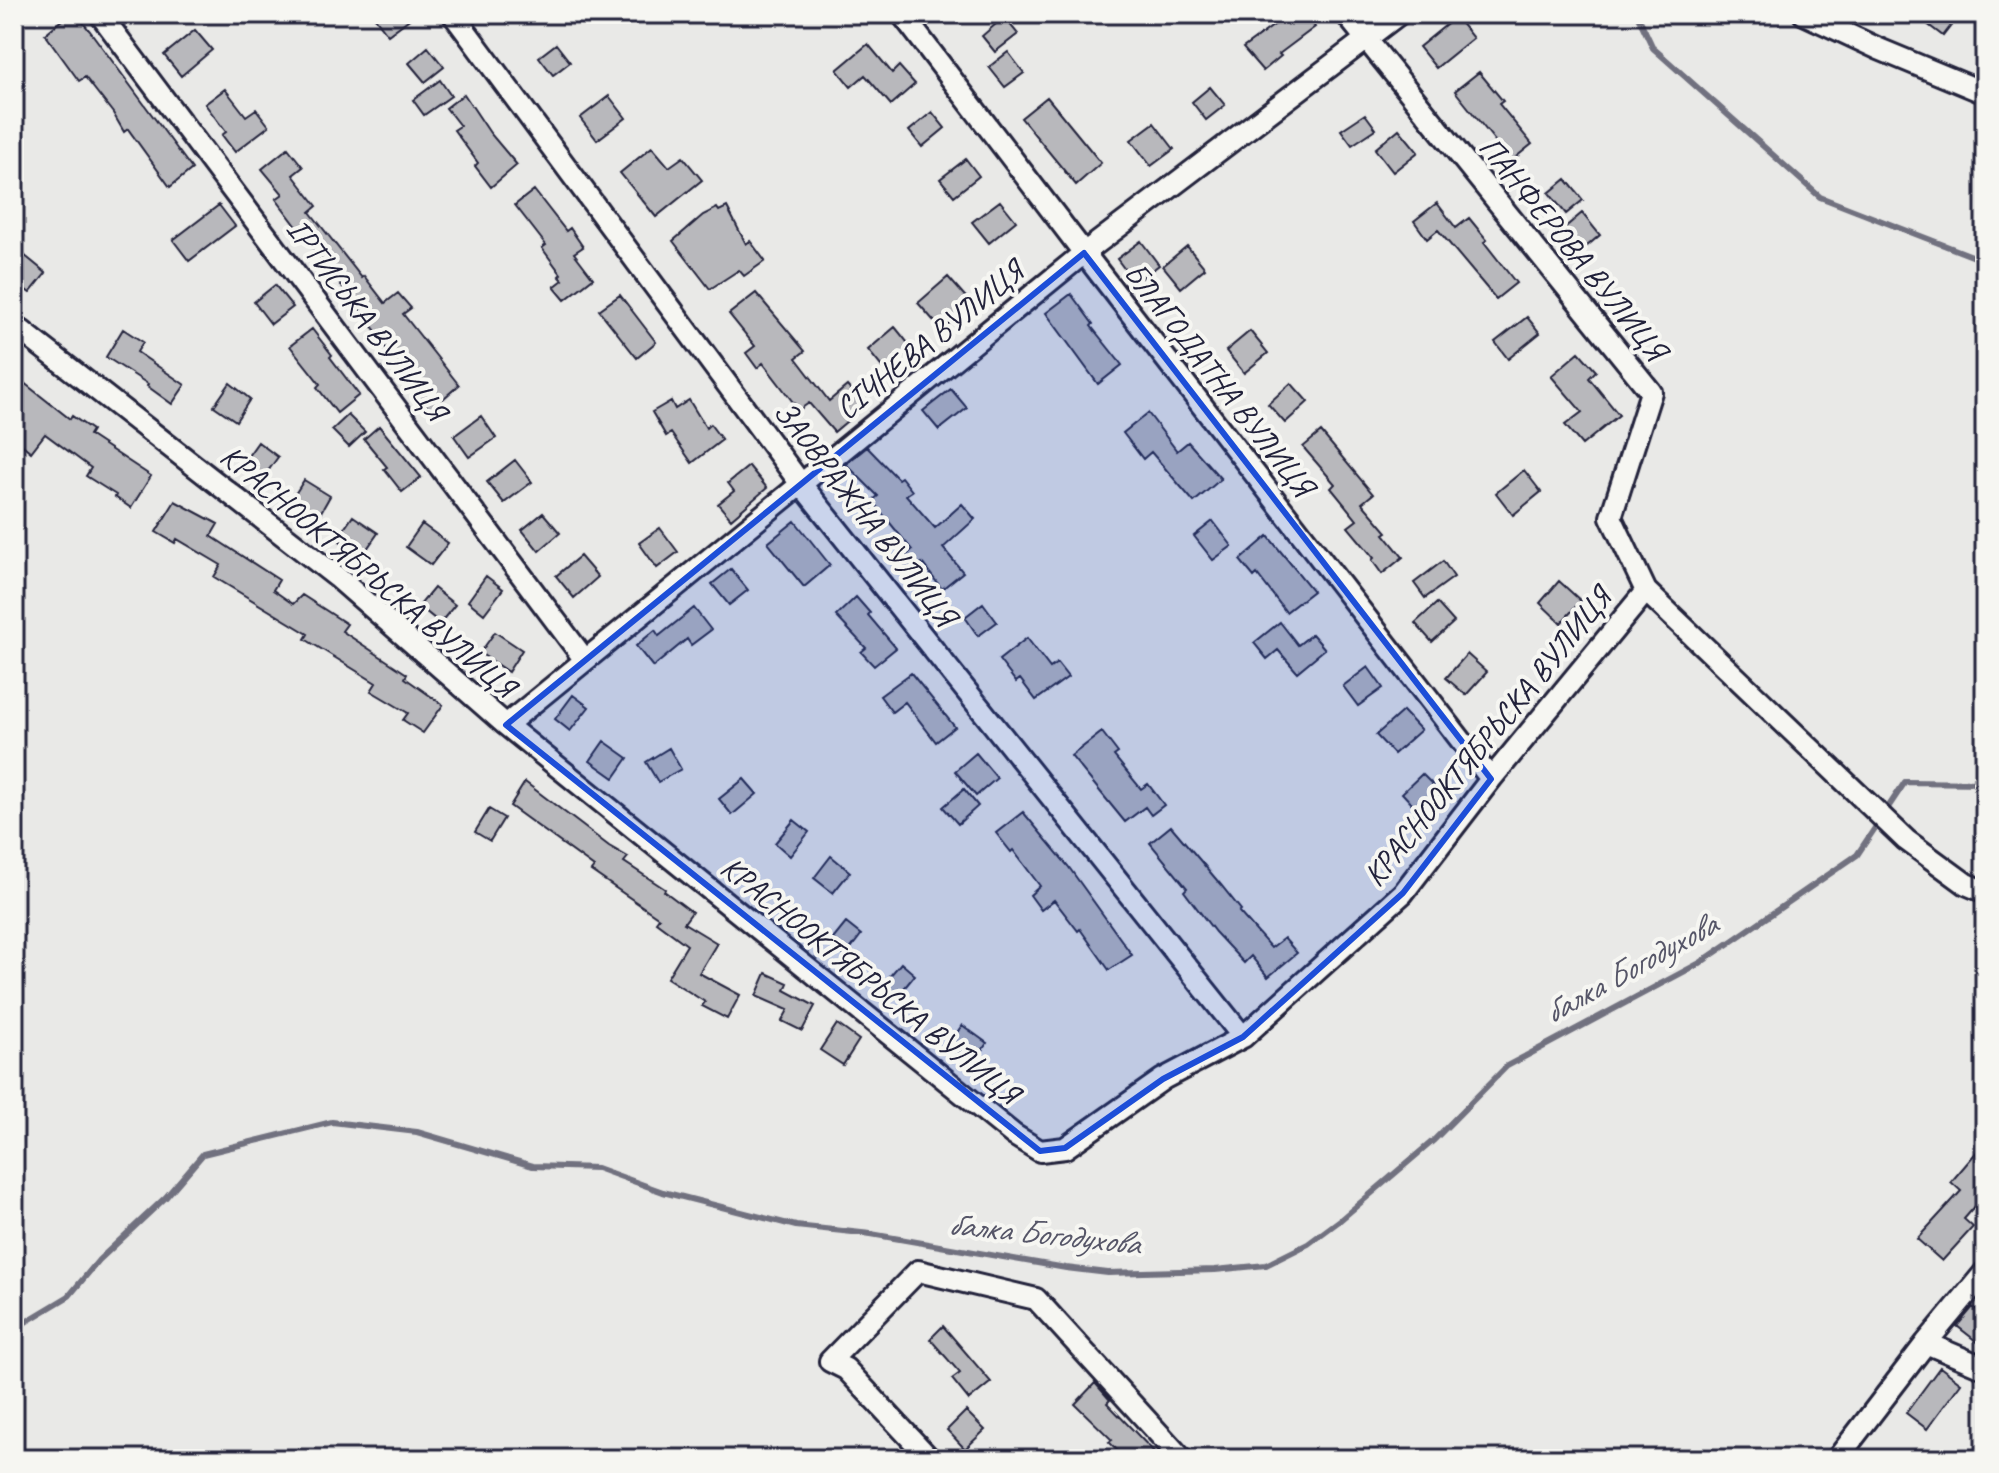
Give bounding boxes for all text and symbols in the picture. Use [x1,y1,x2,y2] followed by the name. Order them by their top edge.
[1470,128,1679,372] street label: ПАНФЕРОВА ВУЛИЦЯ
[278,210,459,432] street label: ІРТИСЬКА ВУЛИЦЯ
[827,249,1035,428] street label: СІЧНЕВА ВУЛИЦЯ
[1115,254,1326,508] street label: БЛАГОДАТНА ВУЛИЦЯ
[764,392,968,637] street label: ЗАОВРАЖНА ВУЛИЦЯ
[212,436,527,709] street label: КРАСНООКТЯБРЬСКА ВУЛИЦЯ
[1354,576,1623,895] street label: КРАСНООКТЯБРЬСКА ВУЛИЦЯ
[712,847,1031,1116] street label: КРАСНООКТЯБРЬСКА ВУЛИЦЯ
[1536,901,1727,1033] water label: балка Богодухова
[946,1202,1145,1265] water label: балка Богодухова

